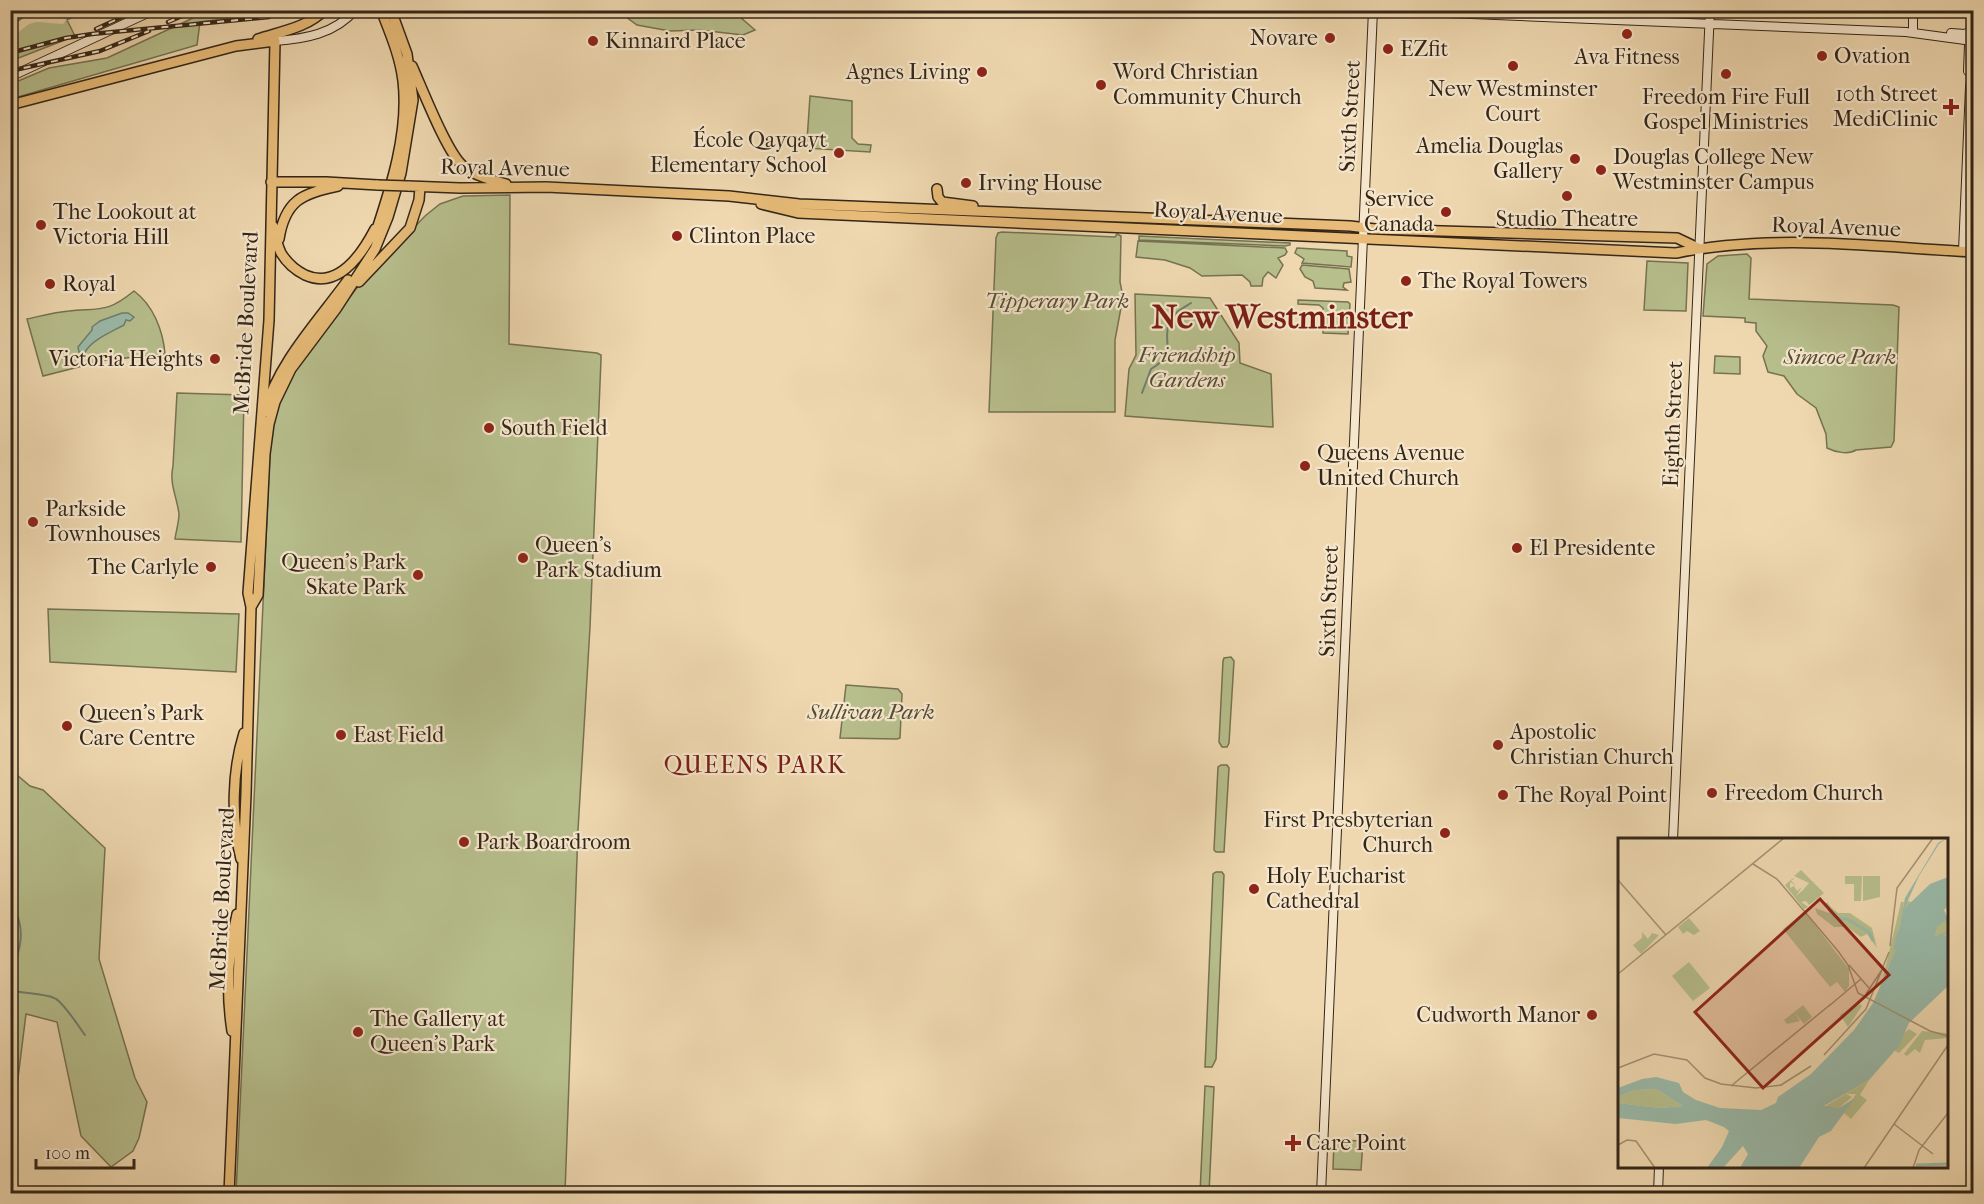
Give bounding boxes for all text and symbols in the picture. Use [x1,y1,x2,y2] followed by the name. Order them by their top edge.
[1250,25,1318,51] place label: Novare
[1620,27,1634,41] marker: Ava Fitness
[605,28,746,54] place label: Kinnaird Place
[1323,31,1337,45] marker: Novare
[586,34,600,48] marker: Kinnaird Place
[1400,36,1449,62] place label: EZfit
[1381,42,1395,56] marker: EZfit
[1834,43,1911,69] place label: Ovation
[1573,44,1680,70] place label: Ava Fitness
[1815,49,1829,63] marker: Ovation
[845,59,970,85] place label: Agnes Living
[1112,59,1302,110] place label: Word Christian Community Church
[1334,59,1366,173] street label: Sixth Street
[1506,59,1520,73] marker: New Westminster Court
[975,65,989,79] marker: Agnes Living
[1719,67,1733,81] marker: Freedom Fire Full Gospel Ministries
[1429,76,1598,127] place label: New Westminster Court
[1094,78,1108,92] marker: Word Christian Community Church
[1833,81,1938,132] place label: 10th Street MediClinic
[1642,84,1810,135] place label: Freedom Fire Full Gospel Ministries
[1942,98,1960,116] marker: 10th Street MediClinic
[650,126,827,178] place label: École Qayqayt Elementary School
[1415,133,1564,184] place label: Amelia Douglas Gallery
[1612,144,1814,195] place label: Douglas College New Westminster Campus
[832,146,846,160] marker: École Qayqayt Elementary School
[1568,152,1582,166] marker: Amelia Douglas Gallery
[440,154,570,182] street label: Royal Avenue
[1594,163,1608,177] marker: Douglas College New Westminster Campus
[978,170,1102,196] place label: Irving House
[959,176,973,190] marker: Irving House
[1364,186,1435,237] place label: Service Canada
[1560,189,1574,203] marker: Studio Theatre
[1153,197,1283,229] street label: Royal Avenue
[52,199,197,250] place label: The Lookout at Victoria Hill
[1439,205,1453,219] marker: Service Canada
[1496,206,1638,232] place label: Studio Theatre
[1771,212,1901,242] street label: Royal Avenue
[34,218,48,232] marker: The Lookout at Victoria Hill
[689,223,816,249] place label: Clinton Place
[670,229,684,243] marker: Clinton Place
[228,230,264,415] street label: McBride Boulevard
[1418,268,1588,294] place label: The Royal Towers
[62,271,116,297] place label: Royal
[1399,274,1413,288] marker: The Royal Towers
[43,277,57,291] marker: Royal
[985,288,1129,314] park label: Tipperary Park
[1152,297,1413,337] district label: New Westminster
[1137,342,1236,393] park label: Friendship Gardens
[1783,344,1896,370] park label: Simcoe Park
[48,346,203,372] place label: Victoria Heights
[208,352,222,366] marker: Victoria Heights
[1658,360,1688,488] street label: Eighth Street
[501,415,608,441] place label: South Field
[482,421,496,435] marker: South Field
[1317,440,1465,491] place label: Queens Avenue United Church
[1298,459,1312,473] marker: Queens Avenue United Church
[45,496,160,547] place label: Parkside Townhouses
[26,515,40,529] marker: Parkside Townhouses
[535,532,663,583] place label: Queen's Park Stadium
[1529,535,1655,561] place label: El Presidente
[1510,541,1524,555] marker: El Presidente
[1314,544,1344,658] street label: Sixth Street
[281,549,407,600] place label: Queen's Park Skate Park
[516,551,530,565] marker: Queen's Park Stadium
[88,554,199,580] place label: The Carlyle
[204,560,218,574] marker: The Carlyle
[411,568,425,582] marker: Queen's Park Skate Park
[806,699,935,725] park label: Sullivan Park
[79,700,205,751] place label: Queen's Park Care Centre
[60,719,74,733] marker: Queen's Park Care Centre
[1509,719,1674,770] place label: Apostolic Christian Church
[353,722,445,748] place label: East Field
[334,728,348,742] marker: East Field
[1491,738,1505,752] marker: Apostolic Christian Church
[664,751,846,779] district label: QUEENS PARK
[1724,780,1884,806] place label: Freedom Church
[1515,782,1668,808] place label: The Royal Point
[1705,786,1719,800] marker: Freedom Church
[1496,788,1510,802] marker: The Royal Point
[204,806,240,991] street label: McBride Boulevard
[1263,807,1434,858] place label: First Presbyterian Church
[1438,826,1452,840] marker: First Presbyterian Church
[476,829,632,855] place label: Park Boardroom
[457,835,471,849] marker: Park Boardroom
[1618,838,1948,1168] inset map
[1266,863,1406,914] place label: Holy Eucharist Cathedral
[1247,882,1261,896] marker: Holy Eucharist Cathedral
[1416,1002,1581,1028] place label: Cudworth Manor
[370,1006,506,1057] place label: The Gallery at Queen's Park
[1585,1008,1599,1022] marker: Cudworth Manor
[351,1025,365,1039] marker: The Gallery at Queen's Park
[1306,1130,1407,1156] place label: Care Point
[36,1132,134,1170] scale bar
[1284,1134,1302,1152] marker: Care Point
[45,1143,90,1164] text: 100 m

